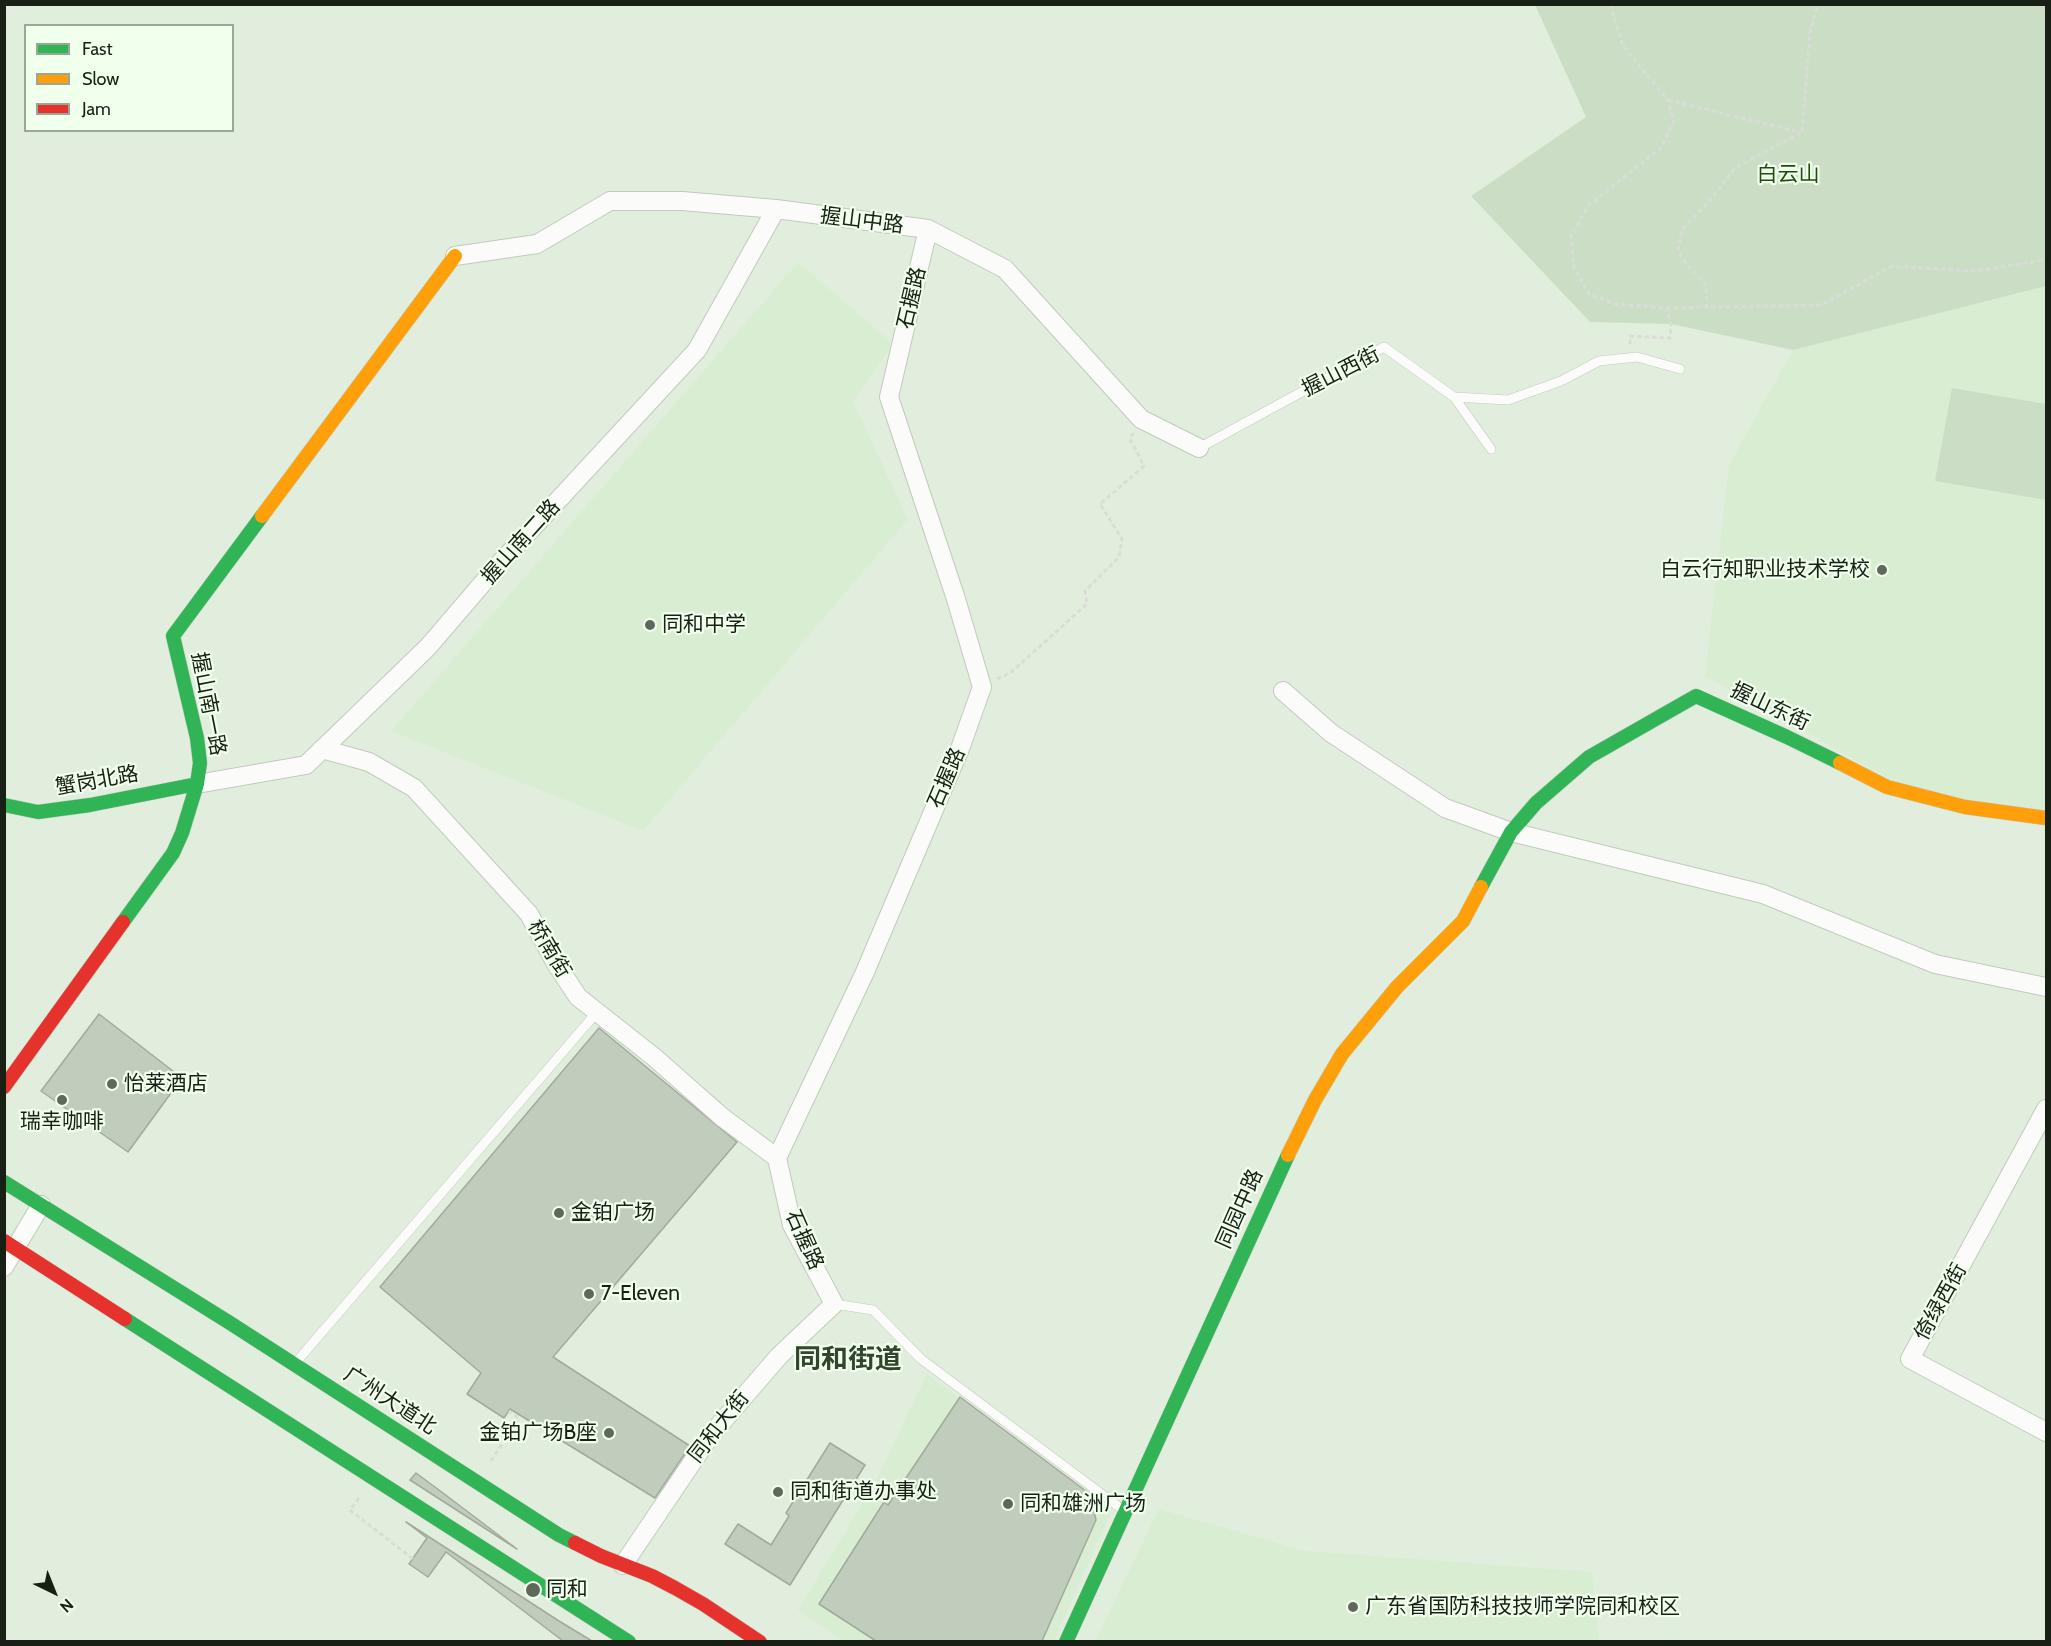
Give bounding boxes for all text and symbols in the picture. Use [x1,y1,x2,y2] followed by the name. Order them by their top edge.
[24,24,234,132] legend
[82,38,113,60] text: Fast
[82,68,119,90] text: Slow
[82,98,111,120] text: Jam
[1757,162,1819,188] park label: 白云山
[819,203,905,239] street label: 握山中路
[893,264,931,332] street label: 石握路
[1298,342,1384,402] street label: 握山西街
[477,495,565,589] street label: 握山南二路
[1660,557,1870,583] place label: 白云行知职业技术学校
[1875,563,1889,577] marker: 白云行知职业技术学校
[662,612,746,638] place label: 同和中学
[643,618,657,632] marker: 同和中学
[186,650,230,758] street label: 握山南一路
[1727,678,1813,736] street label: 握山东街
[923,744,971,812] street label: 石握路
[53,761,141,801] street label: 蟹岗北路
[522,916,576,982] street label: 桥南街
[124,1071,208,1097] place label: 怡莱酒店
[105,1077,119,1091] marker: 怡莱酒店
[55,1093,69,1107] marker: 瑞幸咖啡
[20,1109,104,1135] place label: 瑞幸咖啡
[1211,1166,1269,1252] street label: 同园中路
[571,1200,655,1226] place label: 金铂广场
[552,1206,566,1220] marker: 金铂广场
[780,1206,828,1274] street label: 石握路
[1910,1259,1972,1345] street label: 倚绿西街
[601,1281,680,1307] place label: 7-Eleven
[582,1287,596,1301] marker: 7-Eleven
[794,1344,902,1376] district label: 同和街道
[339,1362,441,1440] street label: 广州大道北
[683,1386,755,1468] street label: 同和大街
[479,1420,597,1446] place label: 金铂广场B座
[602,1426,616,1440] marker: 金铂广场B座
[790,1479,937,1505] place label: 同和街道办事处
[771,1485,785,1499] marker: 同和街道办事处
[1020,1491,1146,1517] place label: 同和雄洲广场
[1001,1497,1015,1511] marker: 同和雄洲广场
[24,1562,84,1622] north arrow
[546,1577,588,1603] place label: 同和
[524,1581,542,1599] marker: 同和
[1365,1594,1680,1620] place label: 广东省国防科技技师学院同和校区
[56,1595,77,1616] text: N
[1346,1600,1360,1614] marker: 广东省国防科技技师学院同和校区

